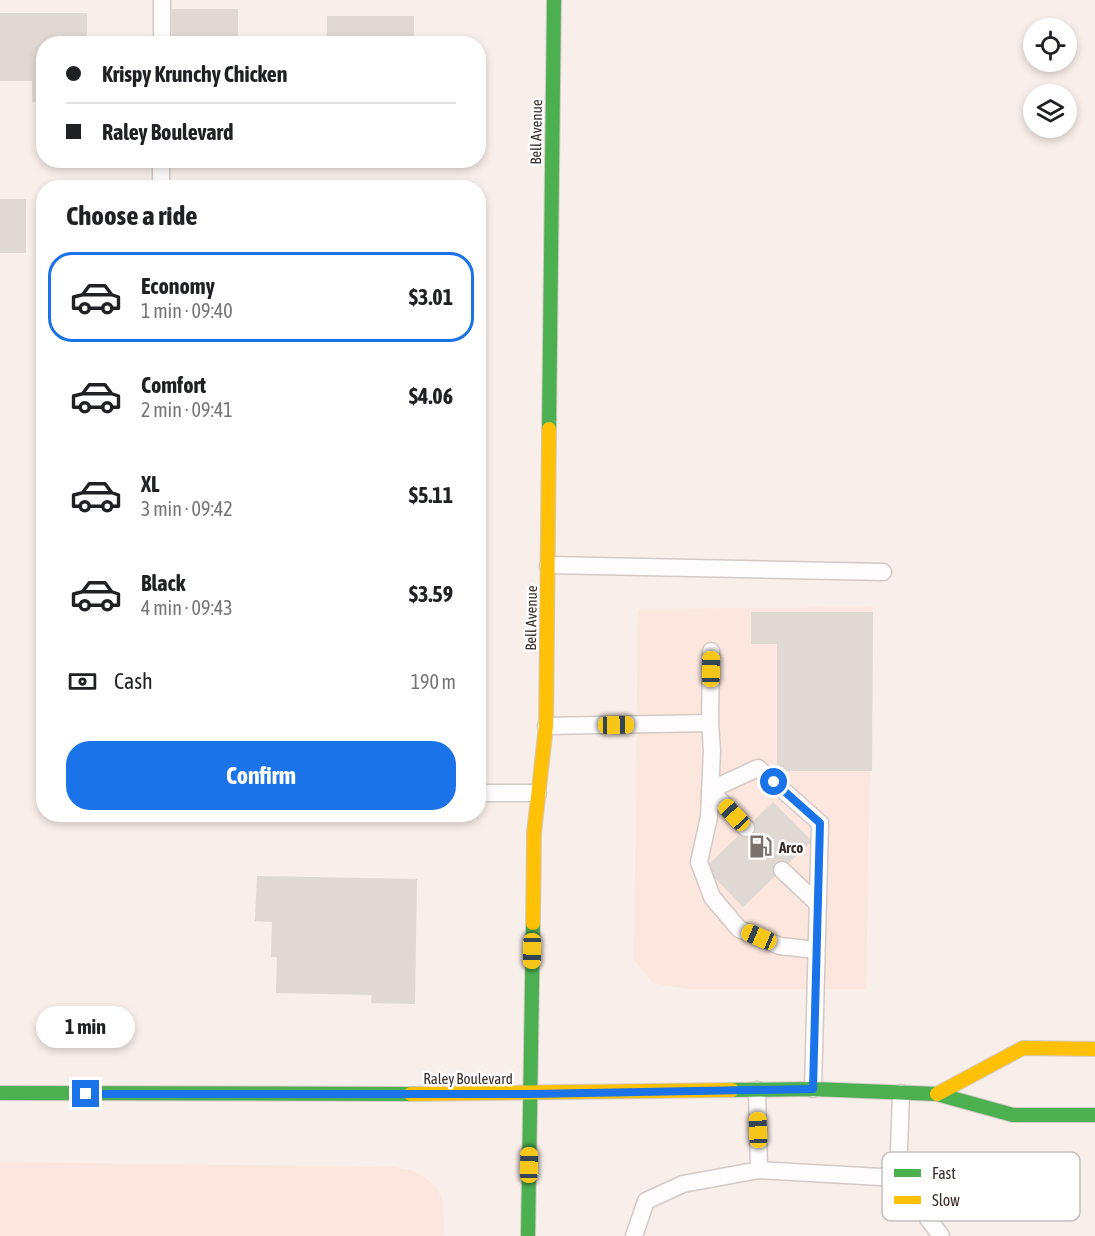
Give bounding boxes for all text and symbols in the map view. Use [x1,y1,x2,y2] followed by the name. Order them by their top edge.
[1023,18,1077,138] map controls
[1023,18,1077,72] button: locate
[102,61,288,87] text: Krispy Krunchy Chicken
[1023,84,1077,138] button: layers
[527,99,545,165] street label: Bell Avenue
[102,119,233,145] text: Raley Boulevard
[66,200,198,231] text: Choose a ride
[69,270,123,324] icon: car
[141,273,215,299] text: Economy
[409,284,453,310] text: $3.01
[141,299,233,322] text: 1 min · 09:40
[69,369,123,423] icon: car
[141,372,206,398] text: Comfort
[409,383,453,409] text: $4.06
[141,398,233,421] text: 2 min · 09:41
[69,468,123,522] icon: car
[141,471,159,497] text: XL
[409,482,453,508] text: $5.11
[141,497,233,520] text: 3 min · 09:42
[69,567,123,621] icon: car
[141,570,185,596] text: Black
[409,581,453,607] text: $3.59
[522,585,540,651] street label: Bell Avenue
[141,596,233,619] text: 4 min · 09:43
[702,651,720,687] car
[66,665,99,698] icon: cash
[114,668,153,694] text: Cash
[411,670,456,693] text: 190 m
[598,716,634,734] car
[66,741,456,810] button: Confirm
[760,768,787,795] route start
[715,796,753,834] car
[748,834,774,860] fuel station icon: Arco
[778,839,803,856] place label: Arco
[739,922,779,952] car
[523,933,541,969] car
[36,1007,136,1049] callout: 1 min
[65,1015,106,1038] text: 1 min
[423,1070,513,1087] street label: Raley Boulevard
[72,1080,99,1107] route end
[748,1112,768,1148] car
[520,1147,538,1183] car
[882,1152,1080,1221] legend
[932,1164,956,1182] text: Fast
[932,1191,960,1209] text: Slow

